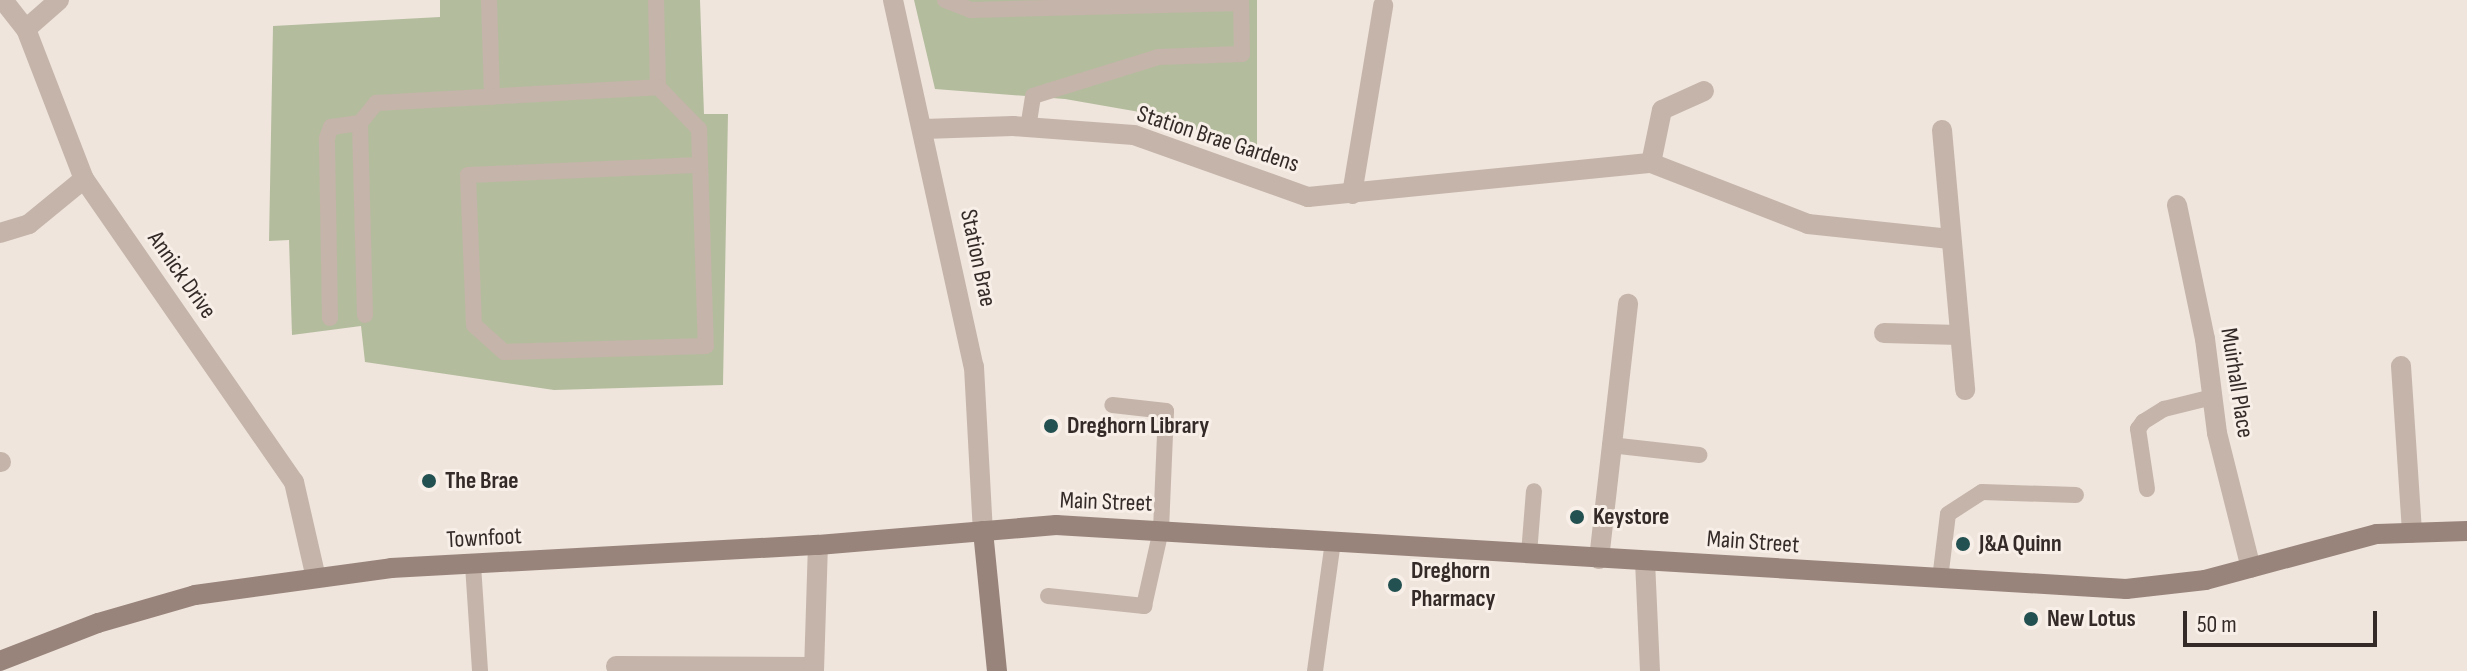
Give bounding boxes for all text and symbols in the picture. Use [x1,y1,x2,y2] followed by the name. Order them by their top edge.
[1133,99,1303,179] street label: Station Brae Gardens
[954,207,1002,309] street label: Station Brae
[141,226,223,324] street label: Annick Drive
[2214,326,2260,440] street label: Muirhall Place
[1067,412,1209,440] place label: Dreghorn Library
[1042,417,1060,435] marker: Dreghorn Library
[445,467,519,495] place label: The Brae
[420,472,438,490] marker: The Brae
[1059,486,1153,518] street label: Main Street
[1593,503,1669,531] place label: Keystore
[1568,508,1586,526] marker: Keystore
[446,522,522,554] street label: Townfoot
[1706,524,1800,560] street label: Main Street
[1979,530,2062,558] place label: J&A Quinn
[1954,535,1972,553] marker: J&A Quinn
[1411,557,1496,613] place label: Dreghorn Pharmacy
[1386,576,1404,594] marker: Dreghorn Pharmacy
[2187,595,2381,645] scale bar
[2047,605,2136,633] place label: New Lotus
[2022,610,2040,628] marker: New Lotus
[2197,610,2237,639] text: 50 m

